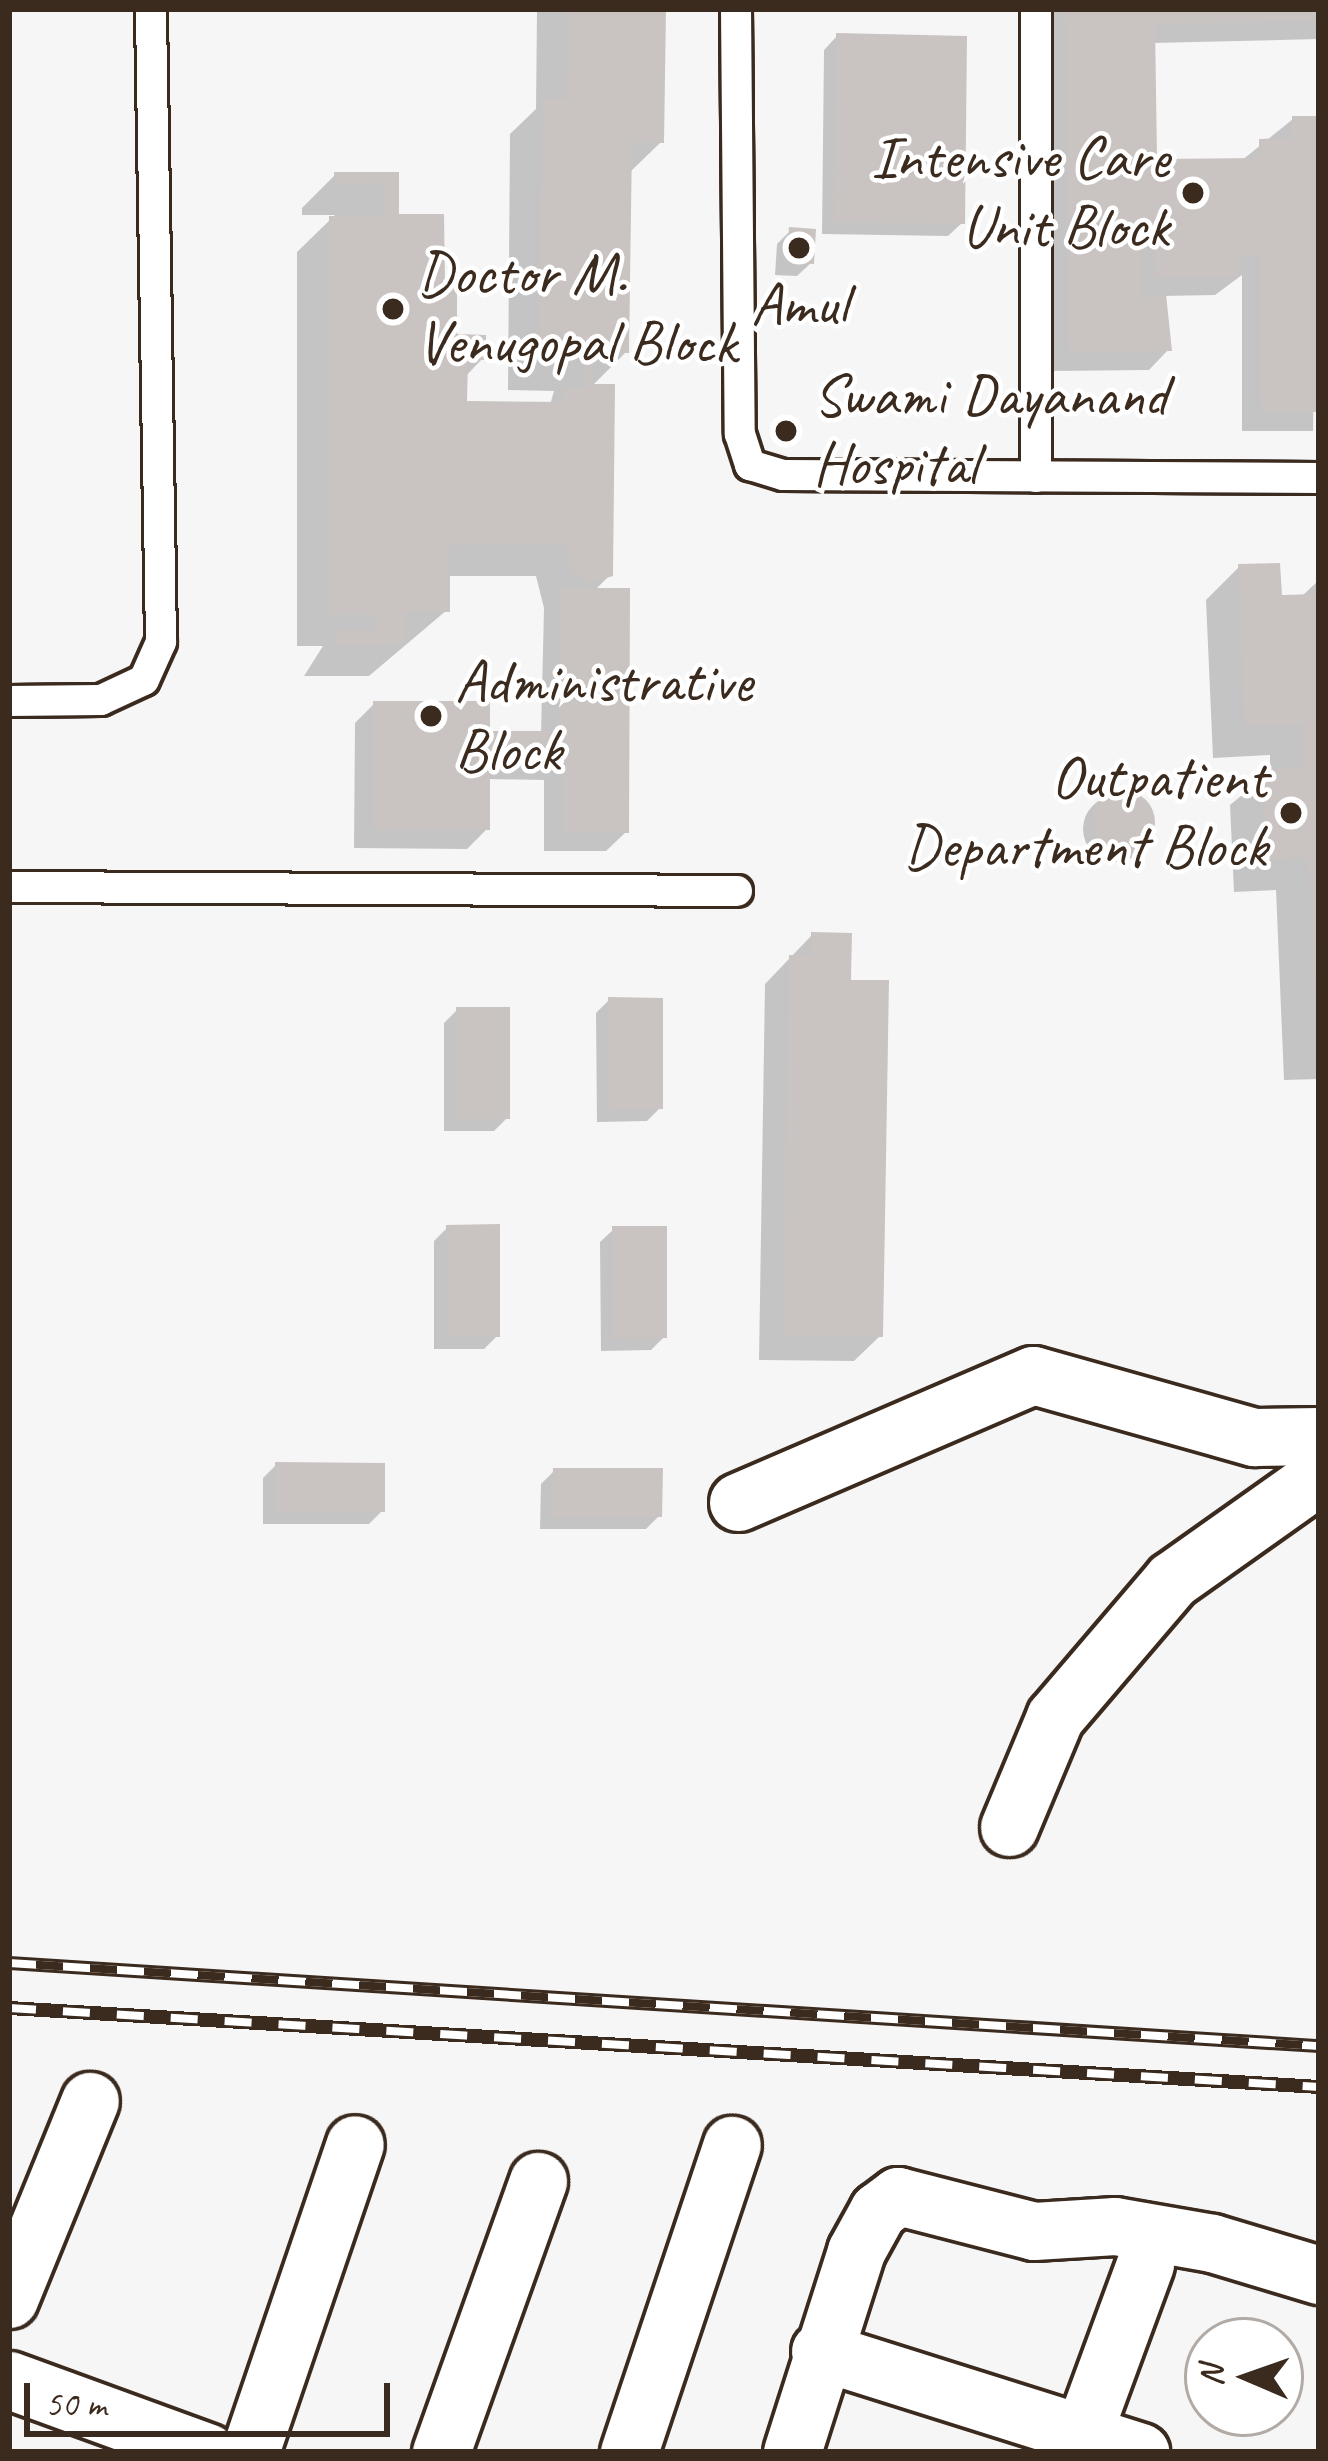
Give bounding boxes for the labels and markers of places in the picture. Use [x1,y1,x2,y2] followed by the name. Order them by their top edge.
[871,122,1169,263] place label: Intensive Care Unit Block
[1180,180,1206,206] marker: Intensive Care Unit Block
[786,235,812,261] marker: Amul
[417,238,735,379] place label: Doctor M. Venugopal Block
[751,268,847,340] place label: Amul
[380,296,406,322] marker: Doctor M. Venugopal Block
[813,360,1166,501] place label: Swami Dayanand Hospital
[770,415,802,447] marker: Swami Dayanand Hospital
[455,646,752,787] place label: Administrative Block
[418,703,444,729] marker: Administrative Block
[903,742,1267,883] place label: Outpatient Department Block
[1278,800,1304,826] marker: Outpatient Department Block

